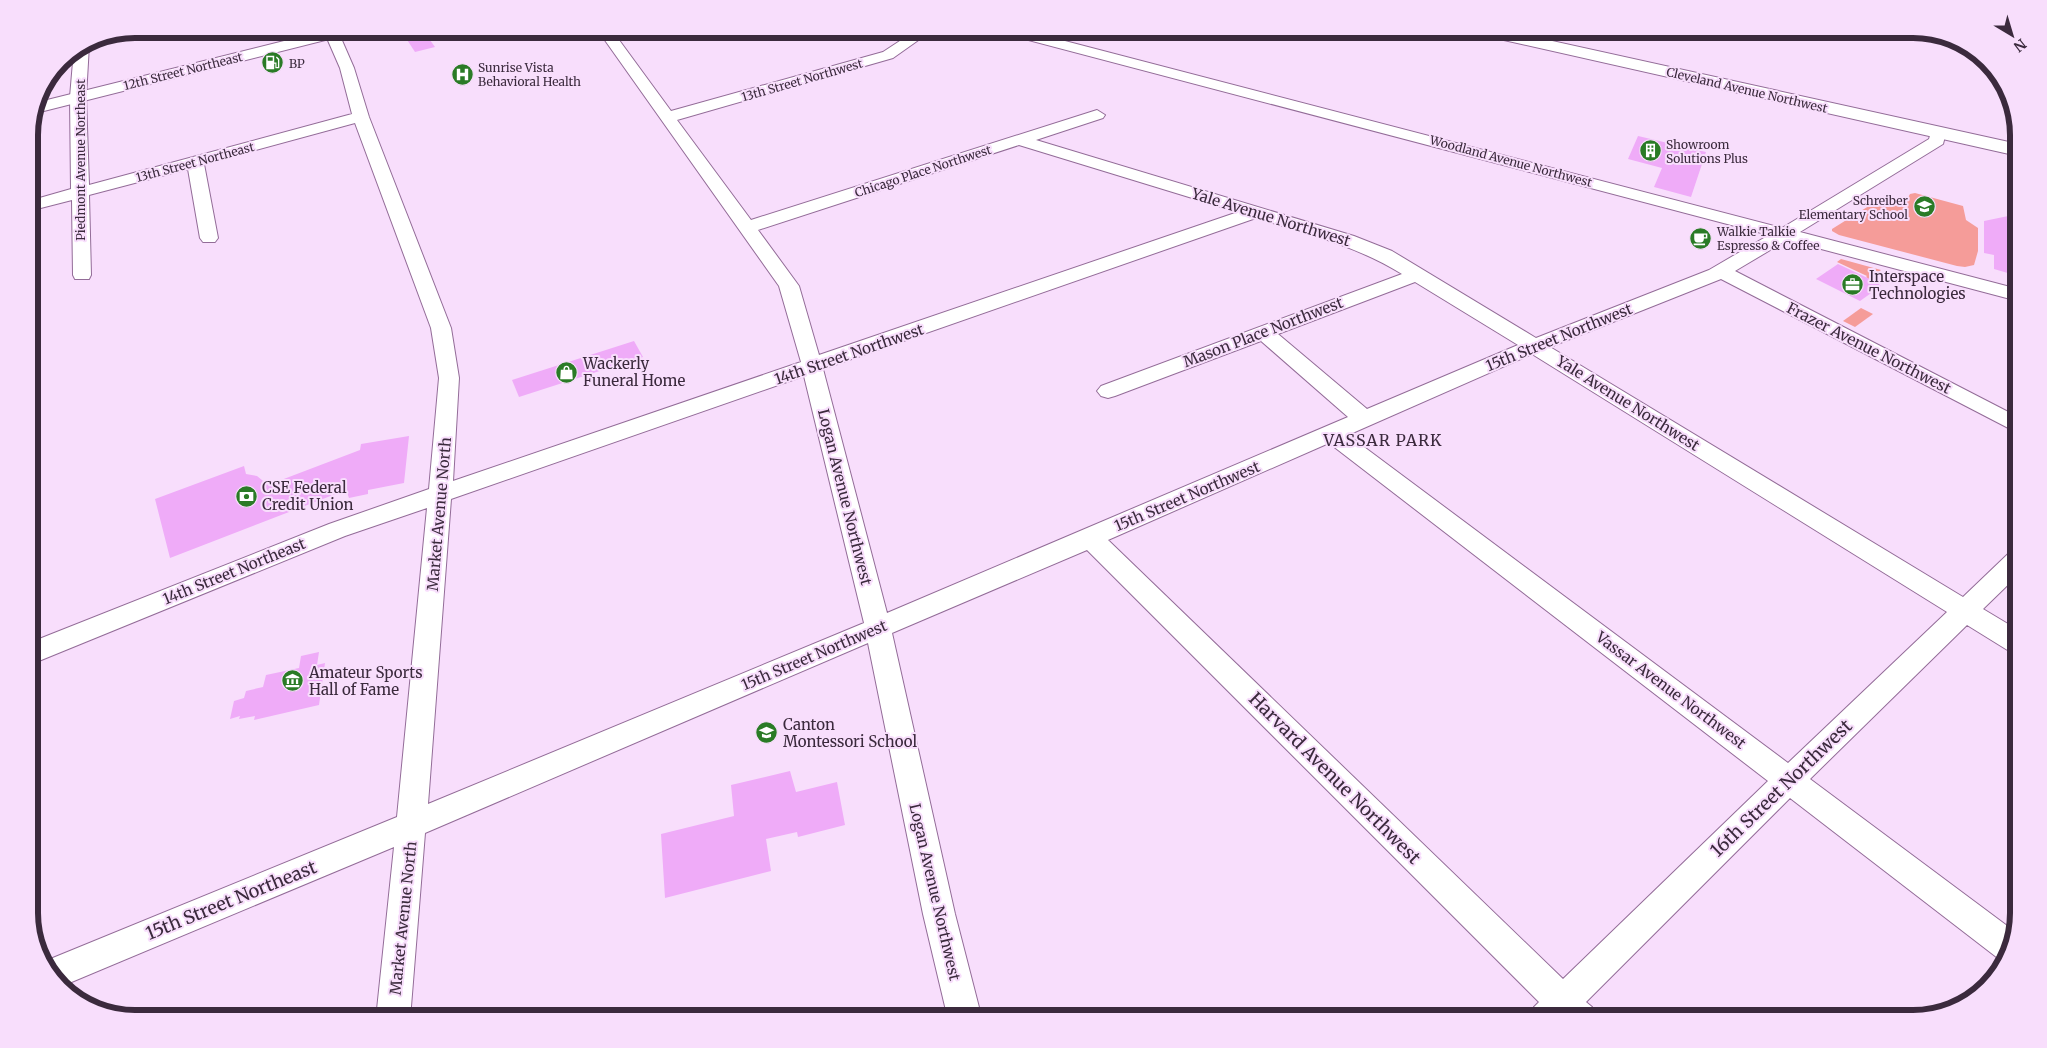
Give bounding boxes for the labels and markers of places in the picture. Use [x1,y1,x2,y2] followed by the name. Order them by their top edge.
[261,51,285,75] fuel station icon: BP
[289,56,305,71] place label: BP
[478,60,581,89] place label: Sunrise Vista Behavioral Health
[450,62,474,86] hospital icon: Sunrise Vista Behavioral Health
[1666,137,1748,166] place label: Showroom Solutions Plus
[1638,139,1662,163] building icon: Showroom Solutions Plus
[1799,193,1909,222] place label: Schreiber Elementary School
[1912,195,1936,219] school or university icon: Schreiber Elementary School
[1716,224,1819,253] place label: Walkie Talkie Espresso & Coffee
[1689,226,1713,250] cafe icon: Walkie Talkie Espresso & Coffee
[1869,267,1966,303] place label: Interspace Technologies
[1841,273,1865,297] office icon: Interspace Technologies
[582,354,685,390] place label: Wackerly Funeral Home
[555,360,579,384] shop icon: Wackerly Funeral Home
[262,478,353,514] place label: CSE Federal Credit Union
[234,484,258,508] bank icon: CSE Federal Credit Union
[308,663,423,699] place label: Amateur Sports Hall of Fame
[281,669,305,693] museum icon: Amateur Sports Hall of Fame
[783,715,917,751] place label: Canton Montessori School
[755,721,779,745] school or university icon: Canton Montessori School

